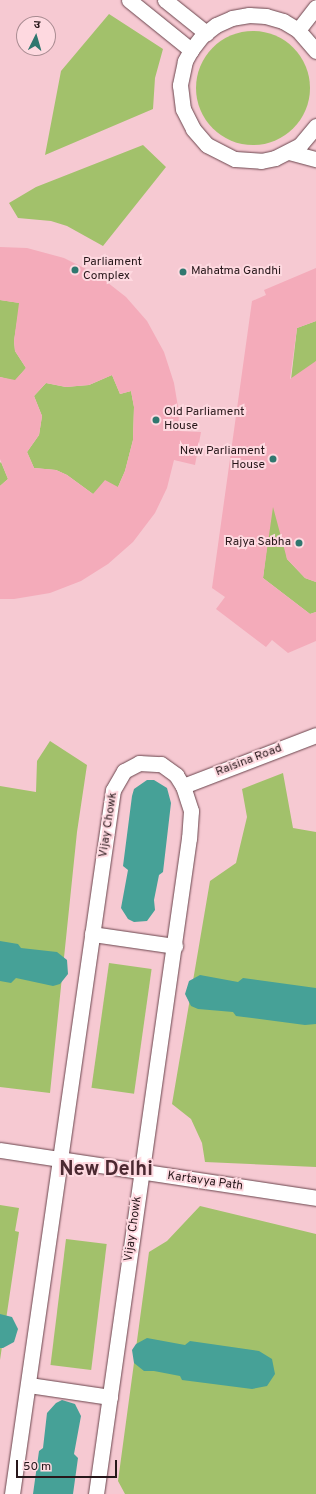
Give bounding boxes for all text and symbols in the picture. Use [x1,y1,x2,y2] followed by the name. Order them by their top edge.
[16,16,56,56] north arrow
[33,18,41,32] text: उ
[83,256,142,284] place label: Parliament Complex
[70,265,80,275] marker: Parliament Complex
[191,265,281,279] place label: Mahatma Gandhi
[178,267,188,277] marker: Mahatma Gandhi
[164,406,245,434] place label: Old Parliament House
[151,415,161,425] marker: Old Parliament House
[180,445,265,473] place label: New Parliament House
[268,454,278,464] marker: New Parliament House
[225,536,291,550] place label: Rajya Sabha
[294,538,304,548] marker: Rajya Sabha
[214,742,284,780] street label: Raisina Road
[97,791,121,859] street label: Vijay Chowk
[59,1158,153,1182] district label: New Delhi
[166,1170,244,1194] street label: Kartavya Path
[122,1195,146,1263] street label: Vijay Chowk
[18,1452,119,1478] scale bar
[23,1459,51,1475] text: 50 m

